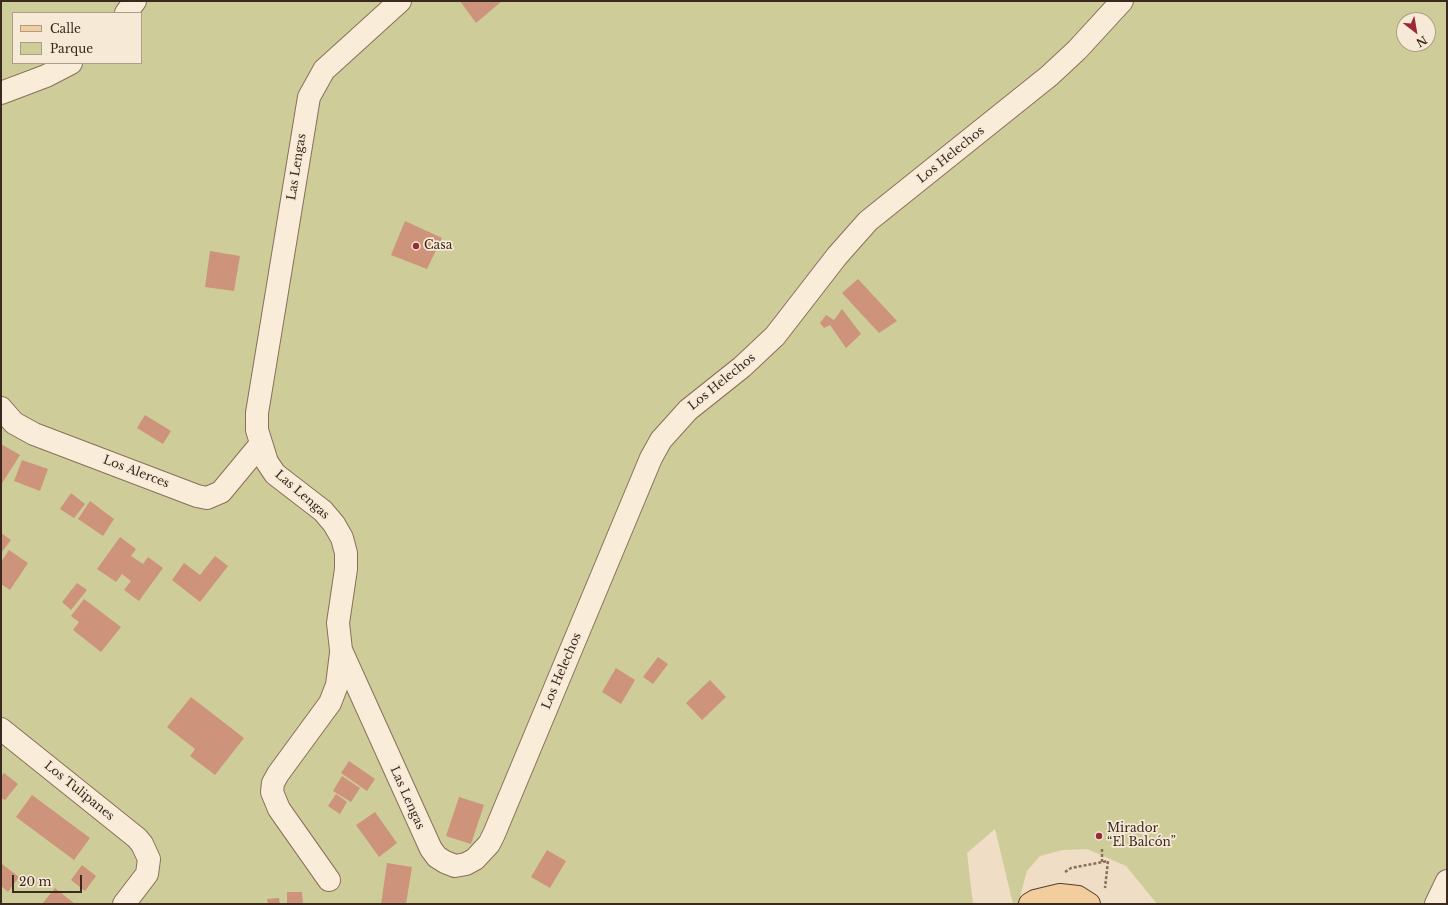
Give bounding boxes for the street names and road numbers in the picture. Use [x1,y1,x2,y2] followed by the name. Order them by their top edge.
[915,124,987,186] street label: Los Helechos
[285,133,309,201] street label: Las Lengas
[686,351,758,413] street label: Los Helechos
[101,453,171,491] street label: Los Alerces
[272,467,332,523] street label: Las Lengas
[539,630,585,712] street label: Los Helechos
[41,758,117,824] street label: Los Tulipanes
[387,764,427,832] street label: Las Lengas

